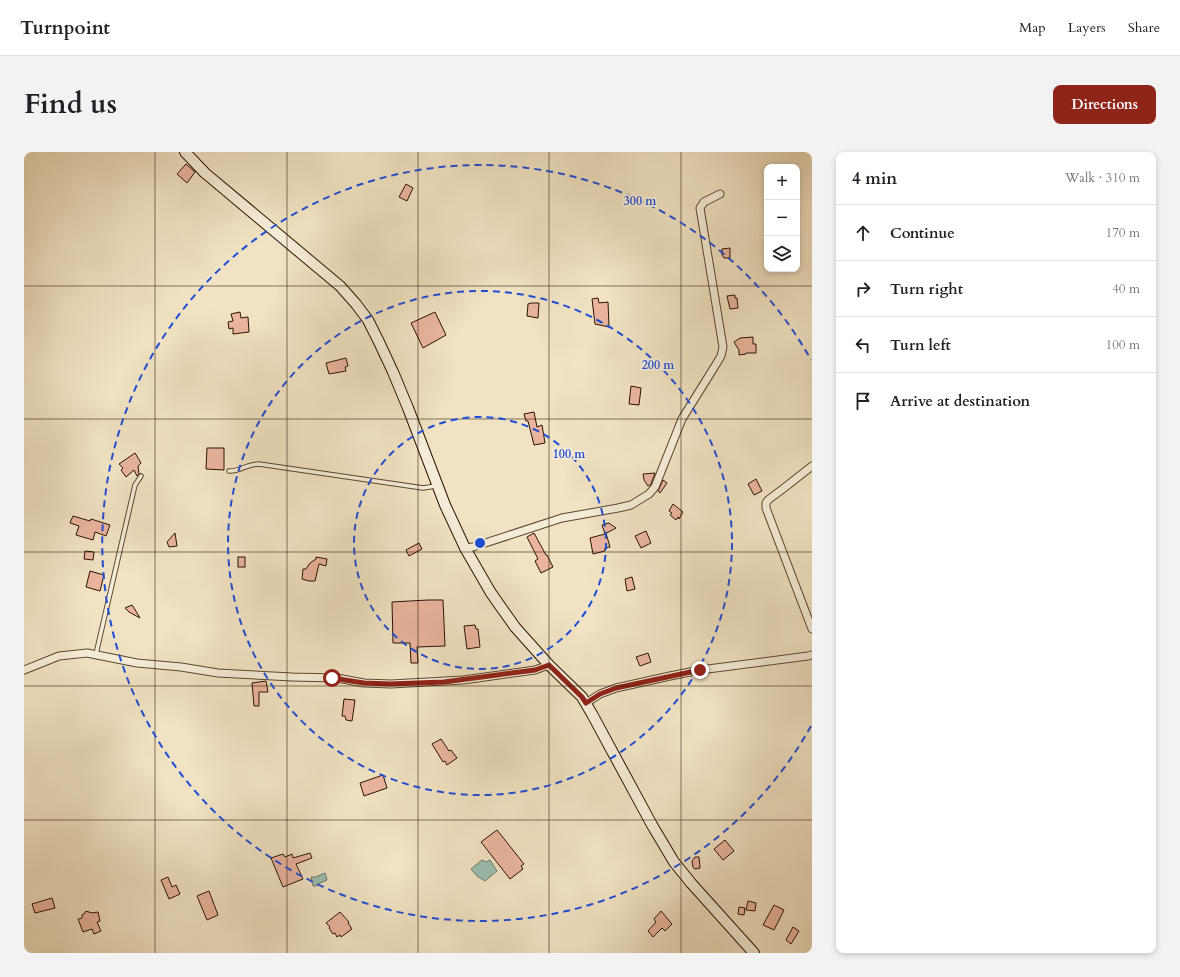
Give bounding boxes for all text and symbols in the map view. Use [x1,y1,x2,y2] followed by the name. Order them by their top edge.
[20,15,110,41] text: Turnpoint
[1019,18,1046,37] text: Map
[1068,18,1106,37] text: Layers
[1128,18,1160,37] text: Share
[24,85,117,123] text: Find us
[1053,85,1156,124] button: Directions
[764,164,800,272] map controls
[764,164,800,200] button: +
[852,167,897,190] text: 4 min
[1065,169,1140,187] text: Walk · 310 m
[624,193,657,209] text: 300 m
[764,200,800,236] button: −
[852,222,874,244] icon: ahead
[890,223,955,243] text: Continue
[1106,224,1140,242] text: 170 m
[764,236,800,272] button: layers
[852,278,874,300] icon: right
[890,279,963,299] text: Turn right
[1112,280,1140,298] text: 40 m
[852,334,874,356] icon: left
[890,335,951,355] text: Turn left
[1106,336,1140,354] text: 100 m
[642,357,675,373] text: 200 m
[852,390,874,412] icon: arrive
[890,391,1030,411] text: Arrive at destination
[553,446,586,462] text: 100 m
[473,536,487,550] centre of rings
[691,661,709,679] route end
[323,669,341,687] route start

